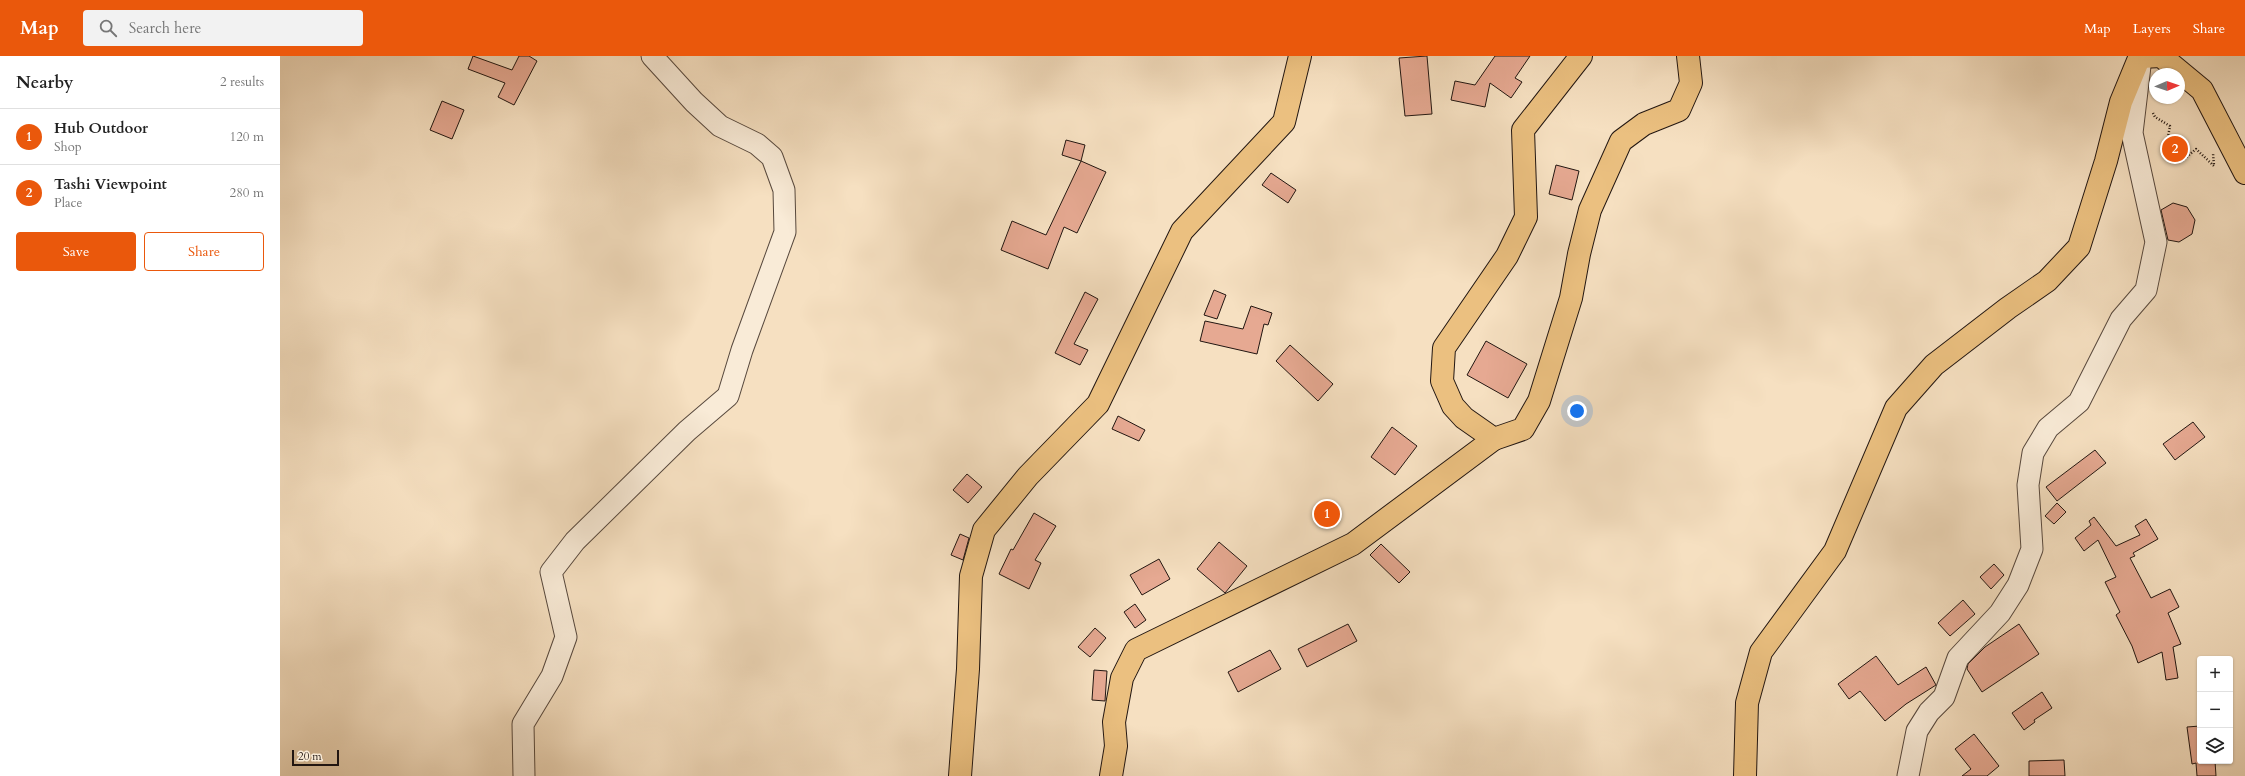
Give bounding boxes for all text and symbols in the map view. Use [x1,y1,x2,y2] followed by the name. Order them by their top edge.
[83,10,363,46] search box
[20,15,59,41] text: Map
[97,17,119,39] icon: search
[129,18,201,38] text: Search here
[2084,19,2111,38] text: Map
[2133,19,2171,38] text: Layers
[2193,19,2225,38] text: Share
[2149,68,2185,104] north arrow
[16,71,73,94] text: Nearby
[220,73,264,91] text: 2 results
[54,118,148,138] text: Hub Outdoor
[26,128,32,146] text: 1
[230,128,264,146] text: 120 m
[2162,134,2188,164] pin: 2
[54,138,82,156] text: Shop
[54,174,167,194] text: Tashi Viewpoint
[26,184,32,202] text: 2
[230,184,264,202] text: 280 m
[54,194,82,212] text: Place
[16,232,136,271] button: Save
[144,232,264,271] button: Share
[1567,401,1587,421] your location
[1314,499,1340,529] pin: 1
[2197,656,2233,764] map controls
[2197,656,2233,692] button: +
[2197,692,2233,728] button: −
[2197,728,2233,764] button: layers
[292,748,339,767] scale bar
[298,749,322,764] text: 20 m

